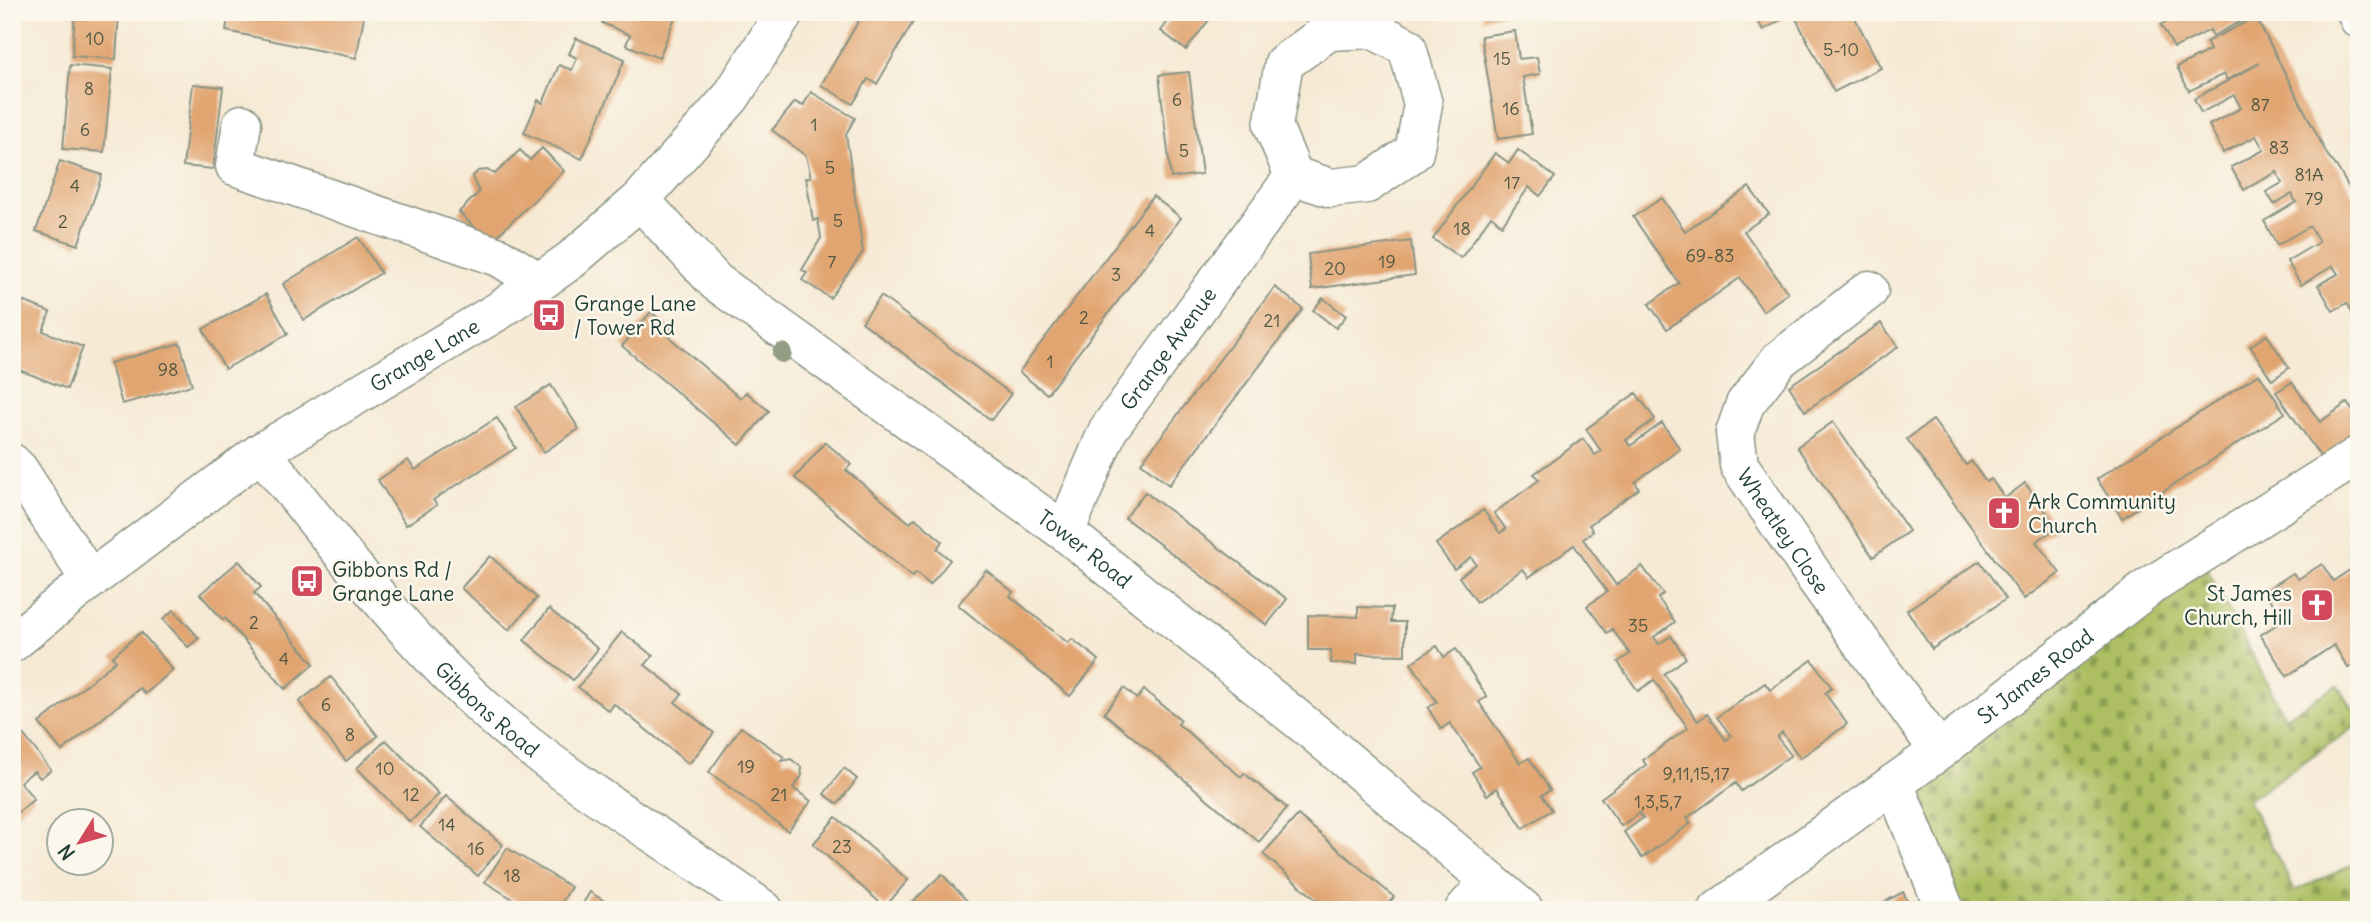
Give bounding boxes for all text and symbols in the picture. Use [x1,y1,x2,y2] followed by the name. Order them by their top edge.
[86,27,105,50] house number: 10
[1823,38,1859,61] house number: 5-10
[1493,47,1511,70] house number: 15
[84,77,94,100] house number: 8
[1172,88,1182,111] house number: 6
[2250,93,2270,116] house number: 87
[1502,97,1520,120] house number: 16
[810,113,818,136] house number: 1
[80,118,90,141] house number: 6
[2269,136,2289,159] house number: 83
[1179,139,1189,162] house number: 5
[825,156,835,179] house number: 5
[2294,163,2324,186] house number: 81A
[1504,171,1520,194] house number: 17
[70,174,80,197] house number: 4
[2304,187,2324,210] house number: 79
[833,209,843,232] house number: 5
[58,210,68,233] house number: 2
[1453,217,1471,240] house number: 18
[1145,219,1155,242] house number: 4
[1685,244,1735,267] house number: 69-83
[828,250,837,273] house number: 7
[1378,250,1396,273] house number: 19
[1324,257,1346,280] house number: 20
[1111,263,1121,286] house number: 3
[1114,281,1222,415] street label: Grange Avenue
[574,290,696,341] place label: Grange Lane / Tower Rd
[530,296,568,334] bus stop icon: Grange Lane / Tower Rd
[1079,306,1089,329] house number: 2
[1263,309,1281,332] house number: 21
[365,312,484,398] street label: Grange Lane
[1046,350,1054,373] house number: 1
[158,358,178,381] house number: 98
[1731,463,1836,599] street label: Wheatley Close
[2028,488,2176,539] place label: Ark Community Church
[1985,494,2023,532] church icon: Ark Community Church
[1033,503,1137,594] street label: Tower Road
[332,556,454,607] place label: Gibbons Rd / Grange Lane
[288,562,326,600] bus stop icon: Gibbons Rd / Grange Lane
[2184,580,2292,631] place label: St James Church, Hill
[2298,586,2336,624] church icon: St James Church, Hill
[249,611,259,634] house number: 2
[1628,614,1648,637] house number: 35
[1972,622,2098,730] street label: St James Road
[279,647,289,670] house number: 4
[430,655,545,763] street label: Gibbons Road
[321,693,331,716] house number: 6
[345,723,355,746] house number: 8
[737,755,755,778] house number: 19
[376,757,395,780] house number: 10
[1663,762,1730,785] house number: 9,11,15,17
[402,783,420,806] house number: 12
[770,783,788,806] house number: 21
[1634,790,1682,813] house number: 1,3,5,7
[46,806,116,876] north arrow
[438,813,456,836] house number: 14
[832,835,852,858] house number: 23
[467,837,485,860] house number: 16
[53,840,80,865] text: N
[503,864,521,887] house number: 18

